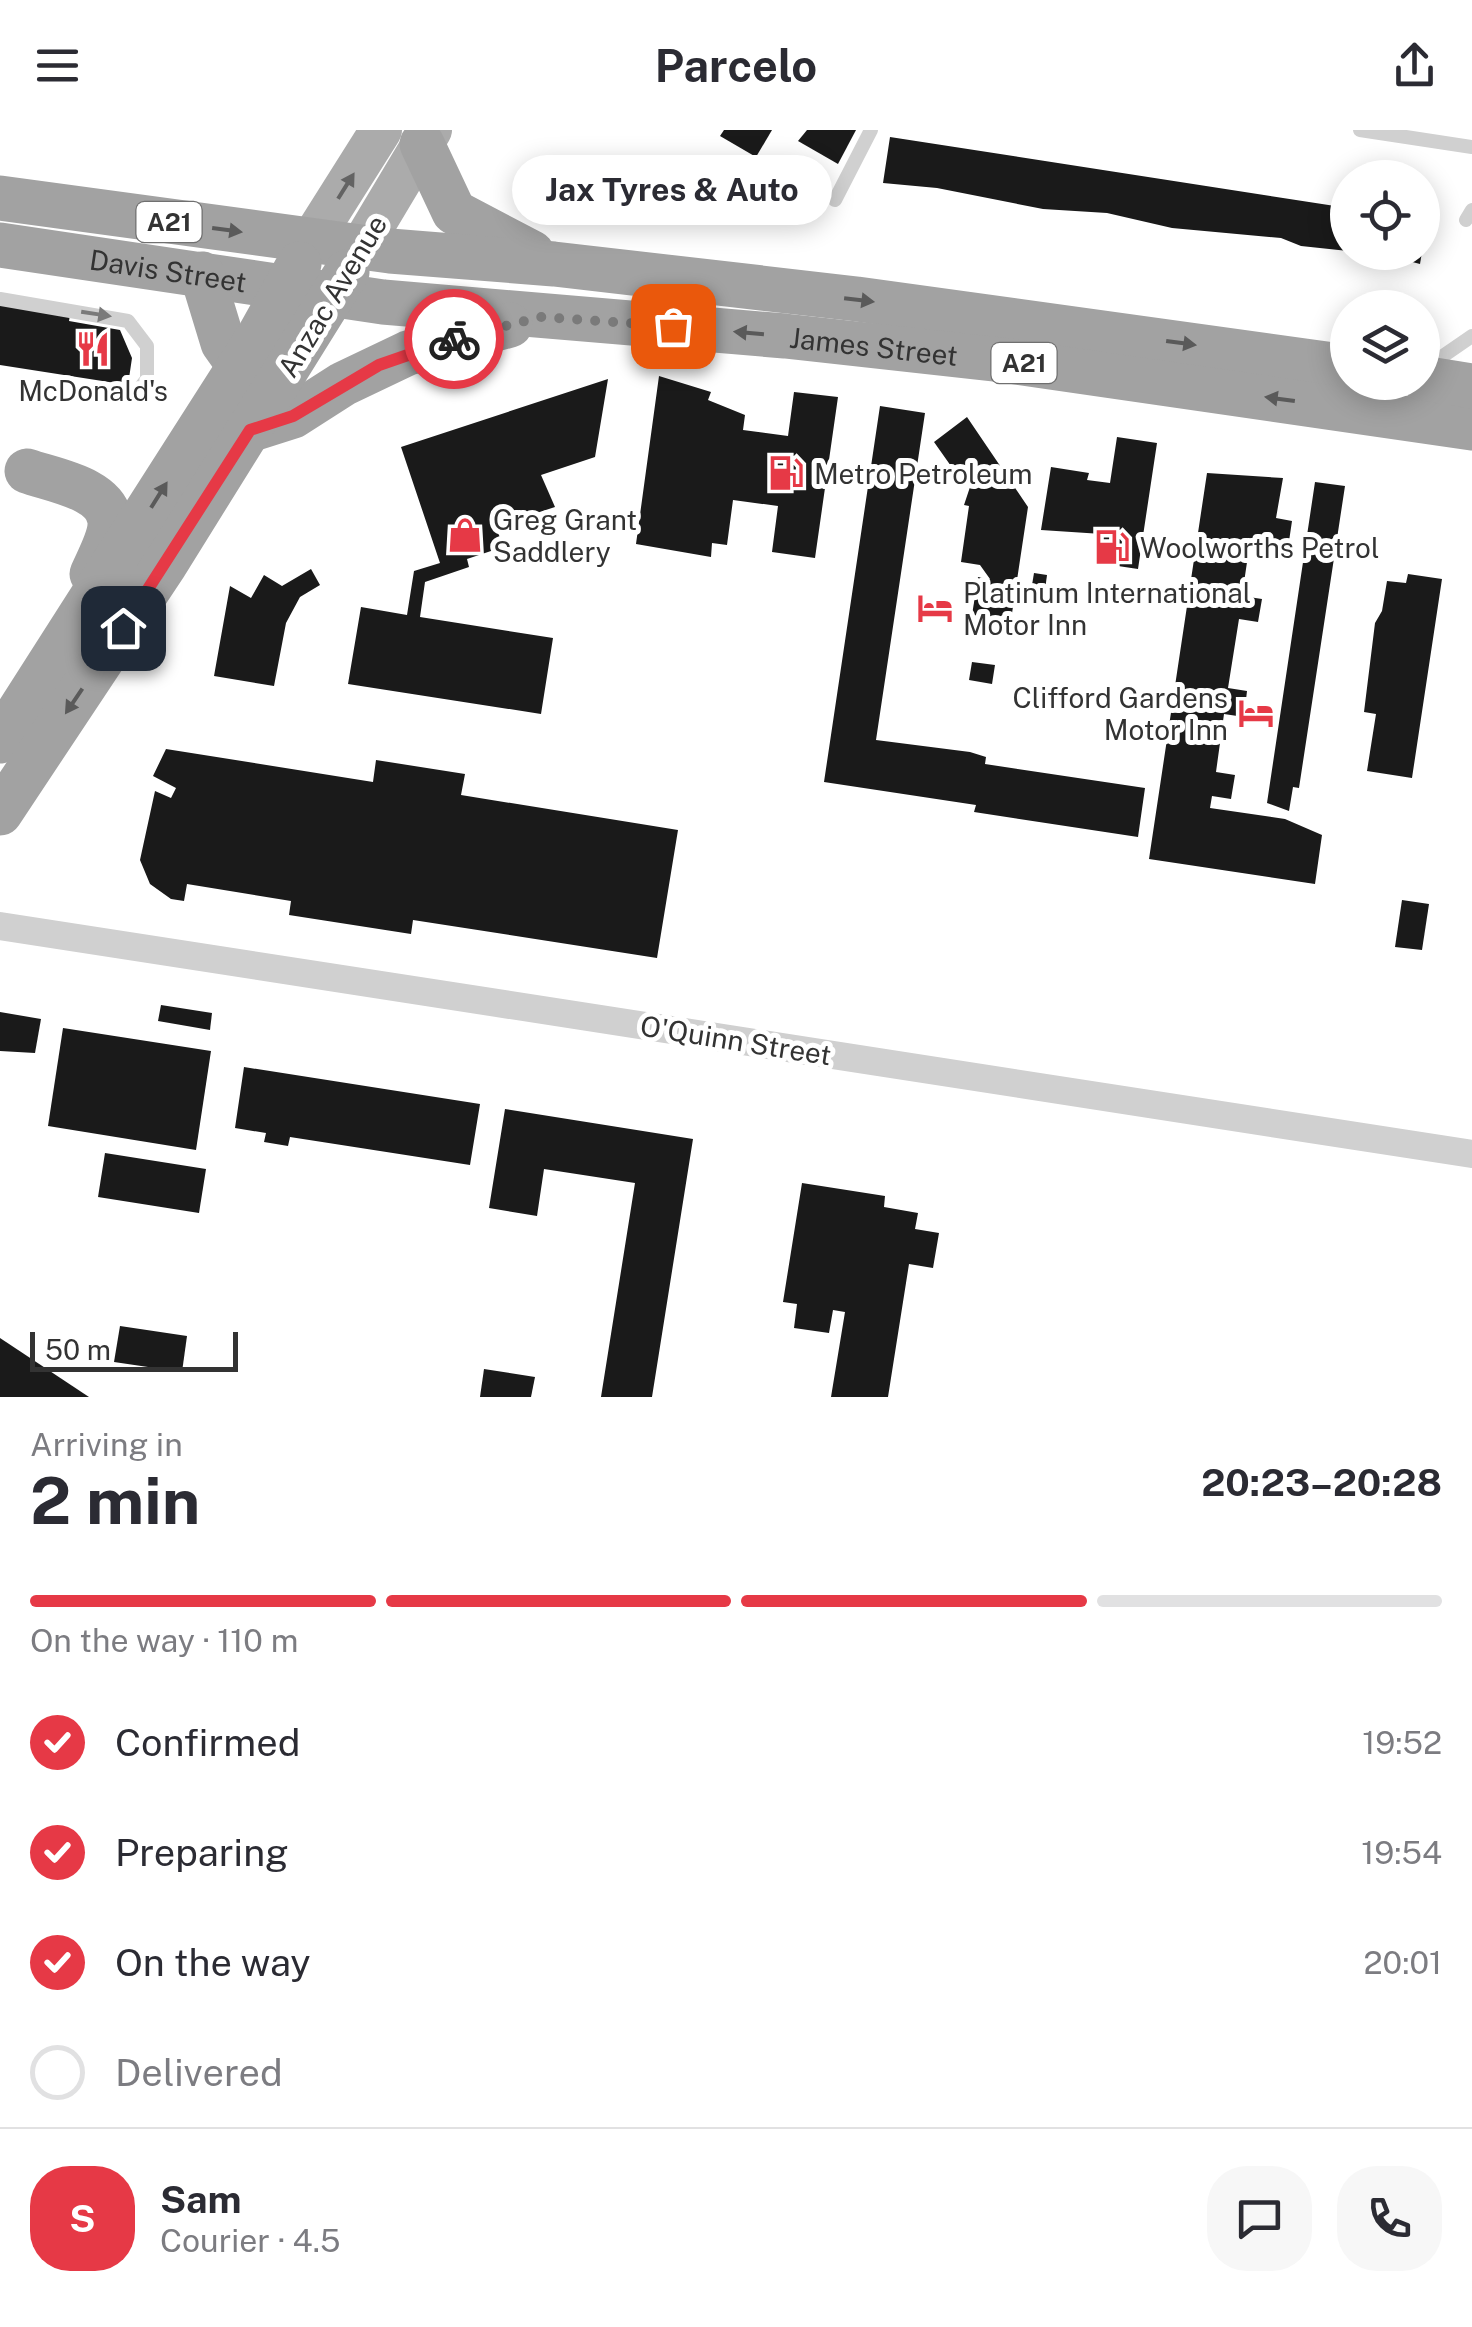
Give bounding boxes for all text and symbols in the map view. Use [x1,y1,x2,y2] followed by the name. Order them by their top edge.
[30,38,85,93] icon: menu
[1387,38,1442,93] icon: share
[655,39,817,92] text: Parcelo
[513,156,833,226] callout: Jax Tyres & Auto
[1330,160,1440,400] map controls
[1330,160,1440,270] button: locate
[545,171,799,208] text: Jax Tyres & Auto
[336,172,355,199] one-way arrow
[136,202,202,242] road number: A21
[271,209,393,383] street label: Anzac Avenue
[211,222,243,238] one-way arrow
[87,242,249,298] street label: Davis Street
[631,284,716,369] pin
[404,289,504,389] courier
[1330,290,1440,400] button: layers
[844,292,876,308] one-way arrow
[646,299,701,354] icon: bag
[81,307,113,323] one-way arrow
[427,312,482,367] icon: bike
[788,320,960,372] street label: James Street
[733,324,765,340] one-way arrow
[74,330,112,368] restaurant icon: McDonald's
[1166,336,1198,352] one-way arrow
[992,343,1056,383] road number: A21
[18,374,168,407] place label: McDonald's
[1264,390,1296,406] one-way arrow
[767,454,805,492] fuel station icon: Metro Petroleum
[814,457,1032,490] place label: Metro Petroleum
[149,482,167,509] one-way arrow
[493,503,637,568] place label: Greg Grant Saddlery
[446,516,484,554] shop icon: Greg Grant Saddlery
[1093,528,1131,566] fuel station icon: Woolworths Petrol
[1140,531,1379,564] place label: Woolworths Petrol
[963,576,1251,641] place label: Platinum International Motor Inn
[81,586,166,671] pin
[916,589,954,627] hotel icon: Platinum International Motor Inn
[96,601,151,656] icon: home
[1013,681,1228,746] place label: Clifford Gardens Motor Inn
[66,688,84,715] one-way arrow
[1237,694,1275,732] hotel icon: Clifford Gardens Motor Inn
[638,1009,834,1071] street label: O'Quinn Street
[30,1327,238,1372] scale bar
[45,1333,111,1366] text: 50 m
[30,1426,183,1463] text: Arriving in
[1201,1460,1442,1505] text: 20:23–20:28
[30,1462,200,1539] text: 2 min
[30,1622,298,1659] text: On the way · 110 m
[30,1715,85,1770] icon: check
[115,1720,300,1765] text: Confirmed
[1362,1724,1442,1761] text: 19:52
[30,1825,85,1880] icon: check
[115,1830,289,1875] text: Preparing
[1361,1834,1442,1871] text: 19:54
[30,1935,85,1990] icon: check
[115,1940,311,1985] text: On the way
[1364,1944,1442,1981] text: 20:01
[115,2050,283,2095] text: Delivered
[1207,2166,1312,2271] button: chat
[1337,2166,1442,2271] button: phone
[160,2177,242,2222] text: Sam
[69,2196,96,2241] text: S
[160,2222,340,2259] text: Courier · 4.5

